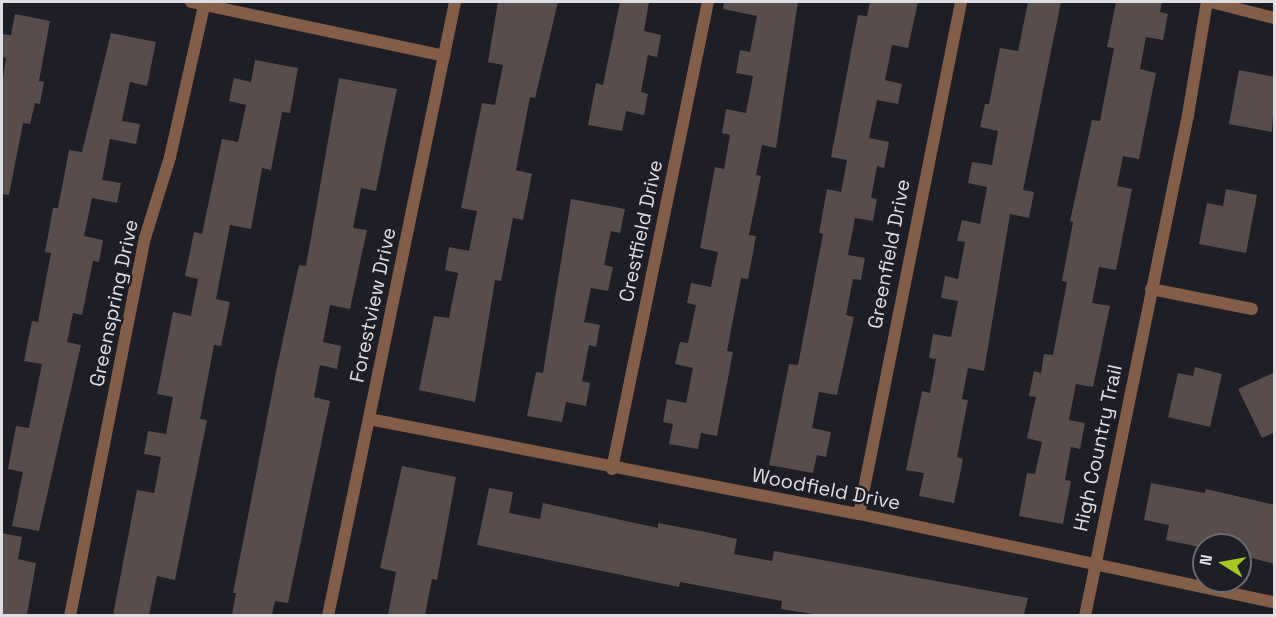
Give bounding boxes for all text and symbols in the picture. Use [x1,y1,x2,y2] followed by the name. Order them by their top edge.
[614,158,668,304] street label: Crestfield Drive
[863,177,915,331] street label: Greenfield Drive
[85,217,143,389] street label: Greenspring Drive
[345,225,401,385] street label: Forestview Drive
[1069,362,1127,534] street label: High Country Trail
[750,463,902,515] street label: Woodfield Drive
[1192,533,1252,593] north arrow
[1194,553,1217,567] text: N

